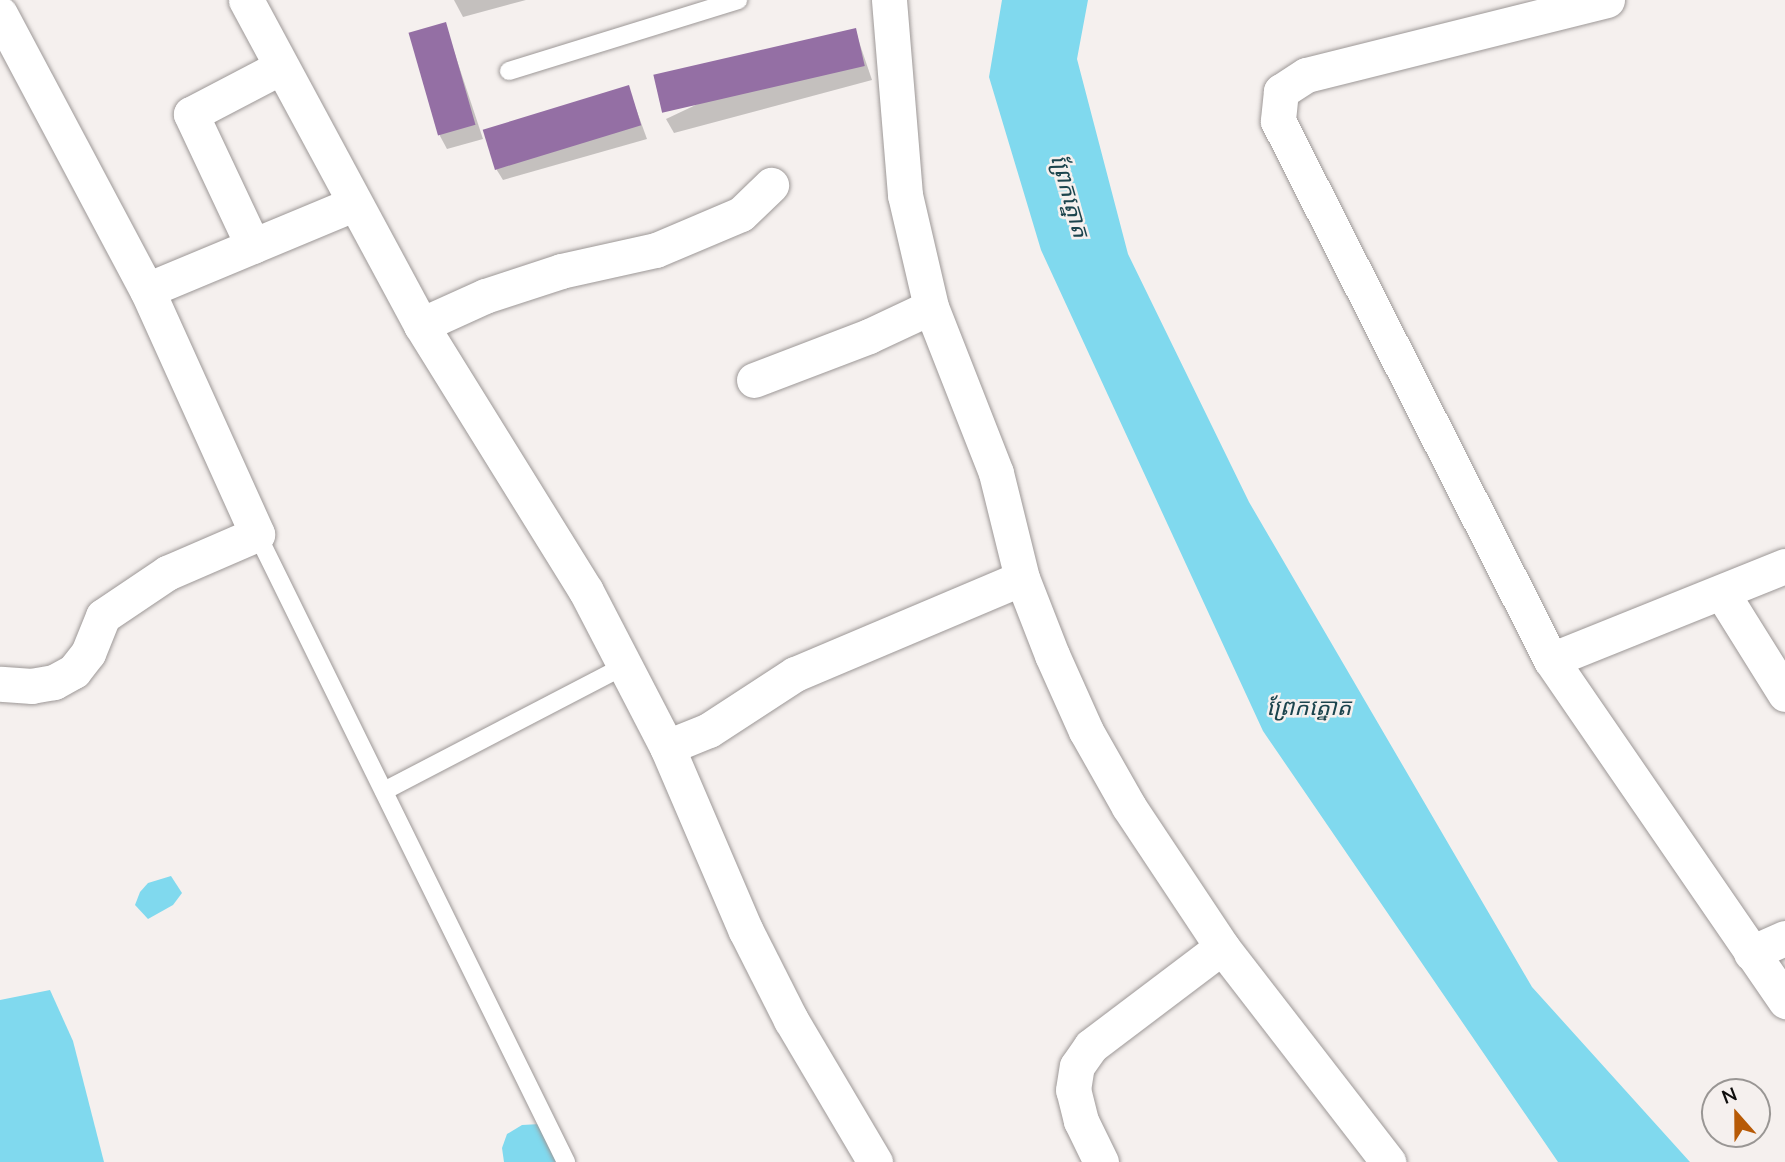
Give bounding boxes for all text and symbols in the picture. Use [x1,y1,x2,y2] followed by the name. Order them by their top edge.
[1045,151,1095,241] water label: ព្រែកត្នោត
[1267,693,1351,721] water label: ព្រែកត្នោត
[1701,1078,1771,1148] north arrow
[1718,1081,1740,1109] text: N

